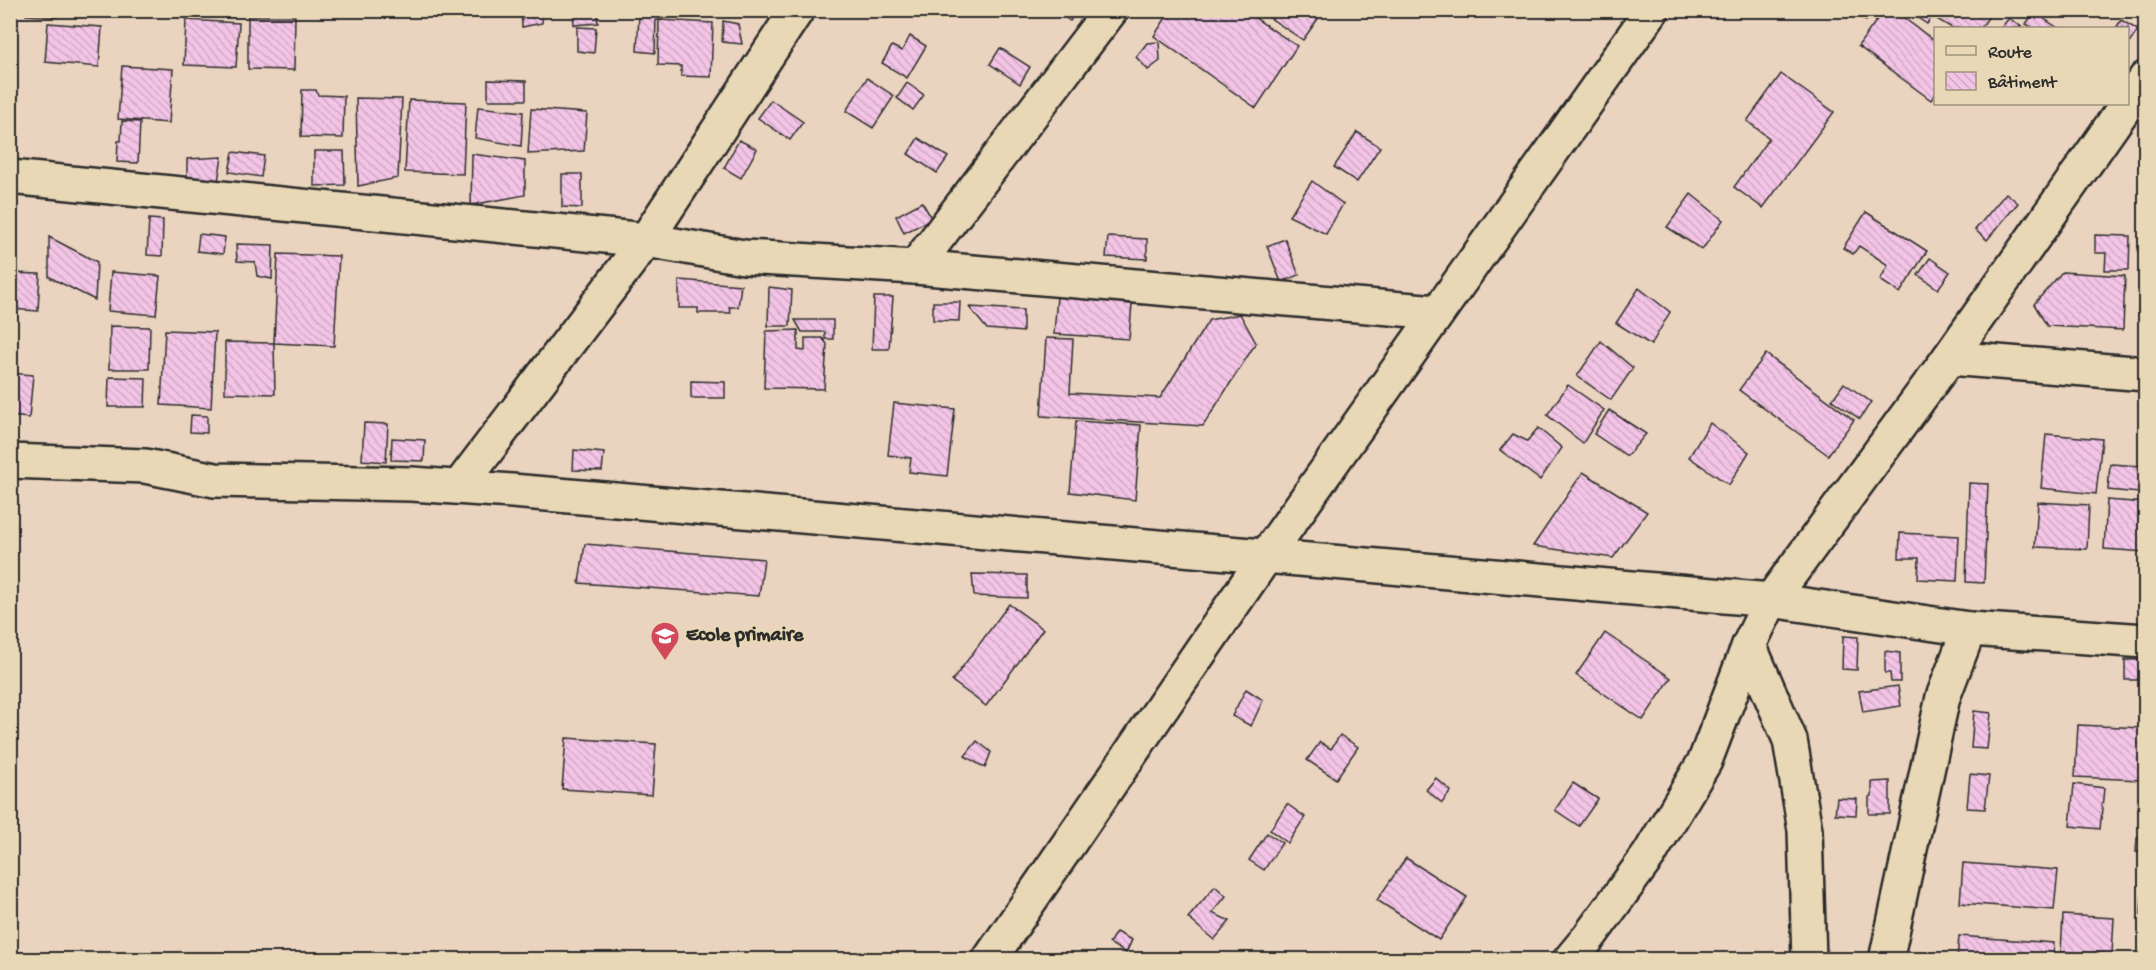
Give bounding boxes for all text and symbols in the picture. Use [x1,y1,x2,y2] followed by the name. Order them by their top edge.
[1934,27,2129,105] legend
[1988,43,2033,64] text: Route
[1987,73,2058,94] text: Bâtiment
[649,620,681,662] school or university icon: Ecole primaire
[686,625,804,648] place label: Ecole primaire

